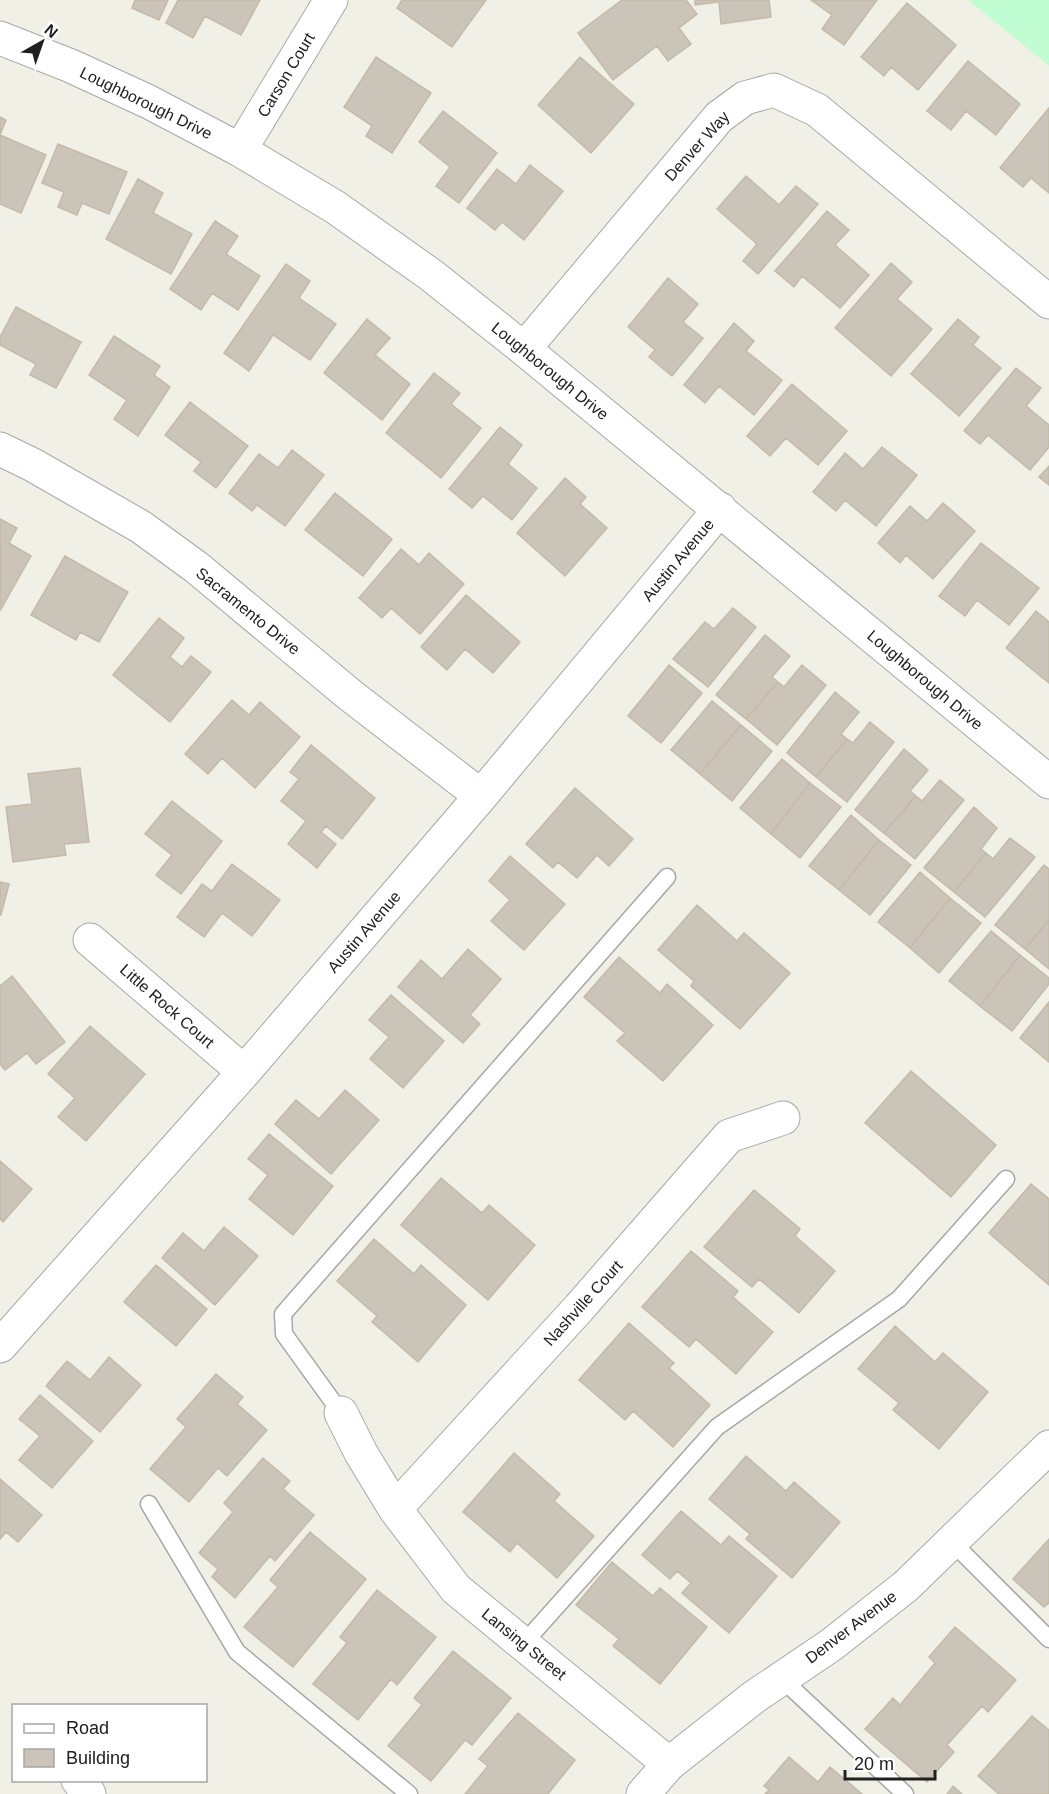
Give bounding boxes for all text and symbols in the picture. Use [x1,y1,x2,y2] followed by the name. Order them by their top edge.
[12,12,72,72] north arrow
[41,21,61,41] text: N
[254,29,318,120] street label: Carson Court
[77,64,215,142] street label: Loughborough Drive
[661,108,733,184] street label: Denver Way
[488,319,612,423] street label: Loughborough Drive
[639,515,717,605] street label: Austin Avenue
[193,564,303,658] street label: Sacramento Drive
[864,627,986,733] street label: Loughborough Drive
[324,888,404,976] street label: Austin Avenue
[117,961,218,1052] street label: Little Rock Court
[540,1257,626,1349] street label: Nashville Court
[802,1587,900,1667] street label: Denver Avenue
[479,1605,570,1683] street label: Lansing Street
[12,1704,207,1782] legend
[66,1718,109,1738] text: Road
[845,1743,935,1781] scale bar
[66,1748,130,1768] text: Building
[854,1754,894,1774] text: 20 m

